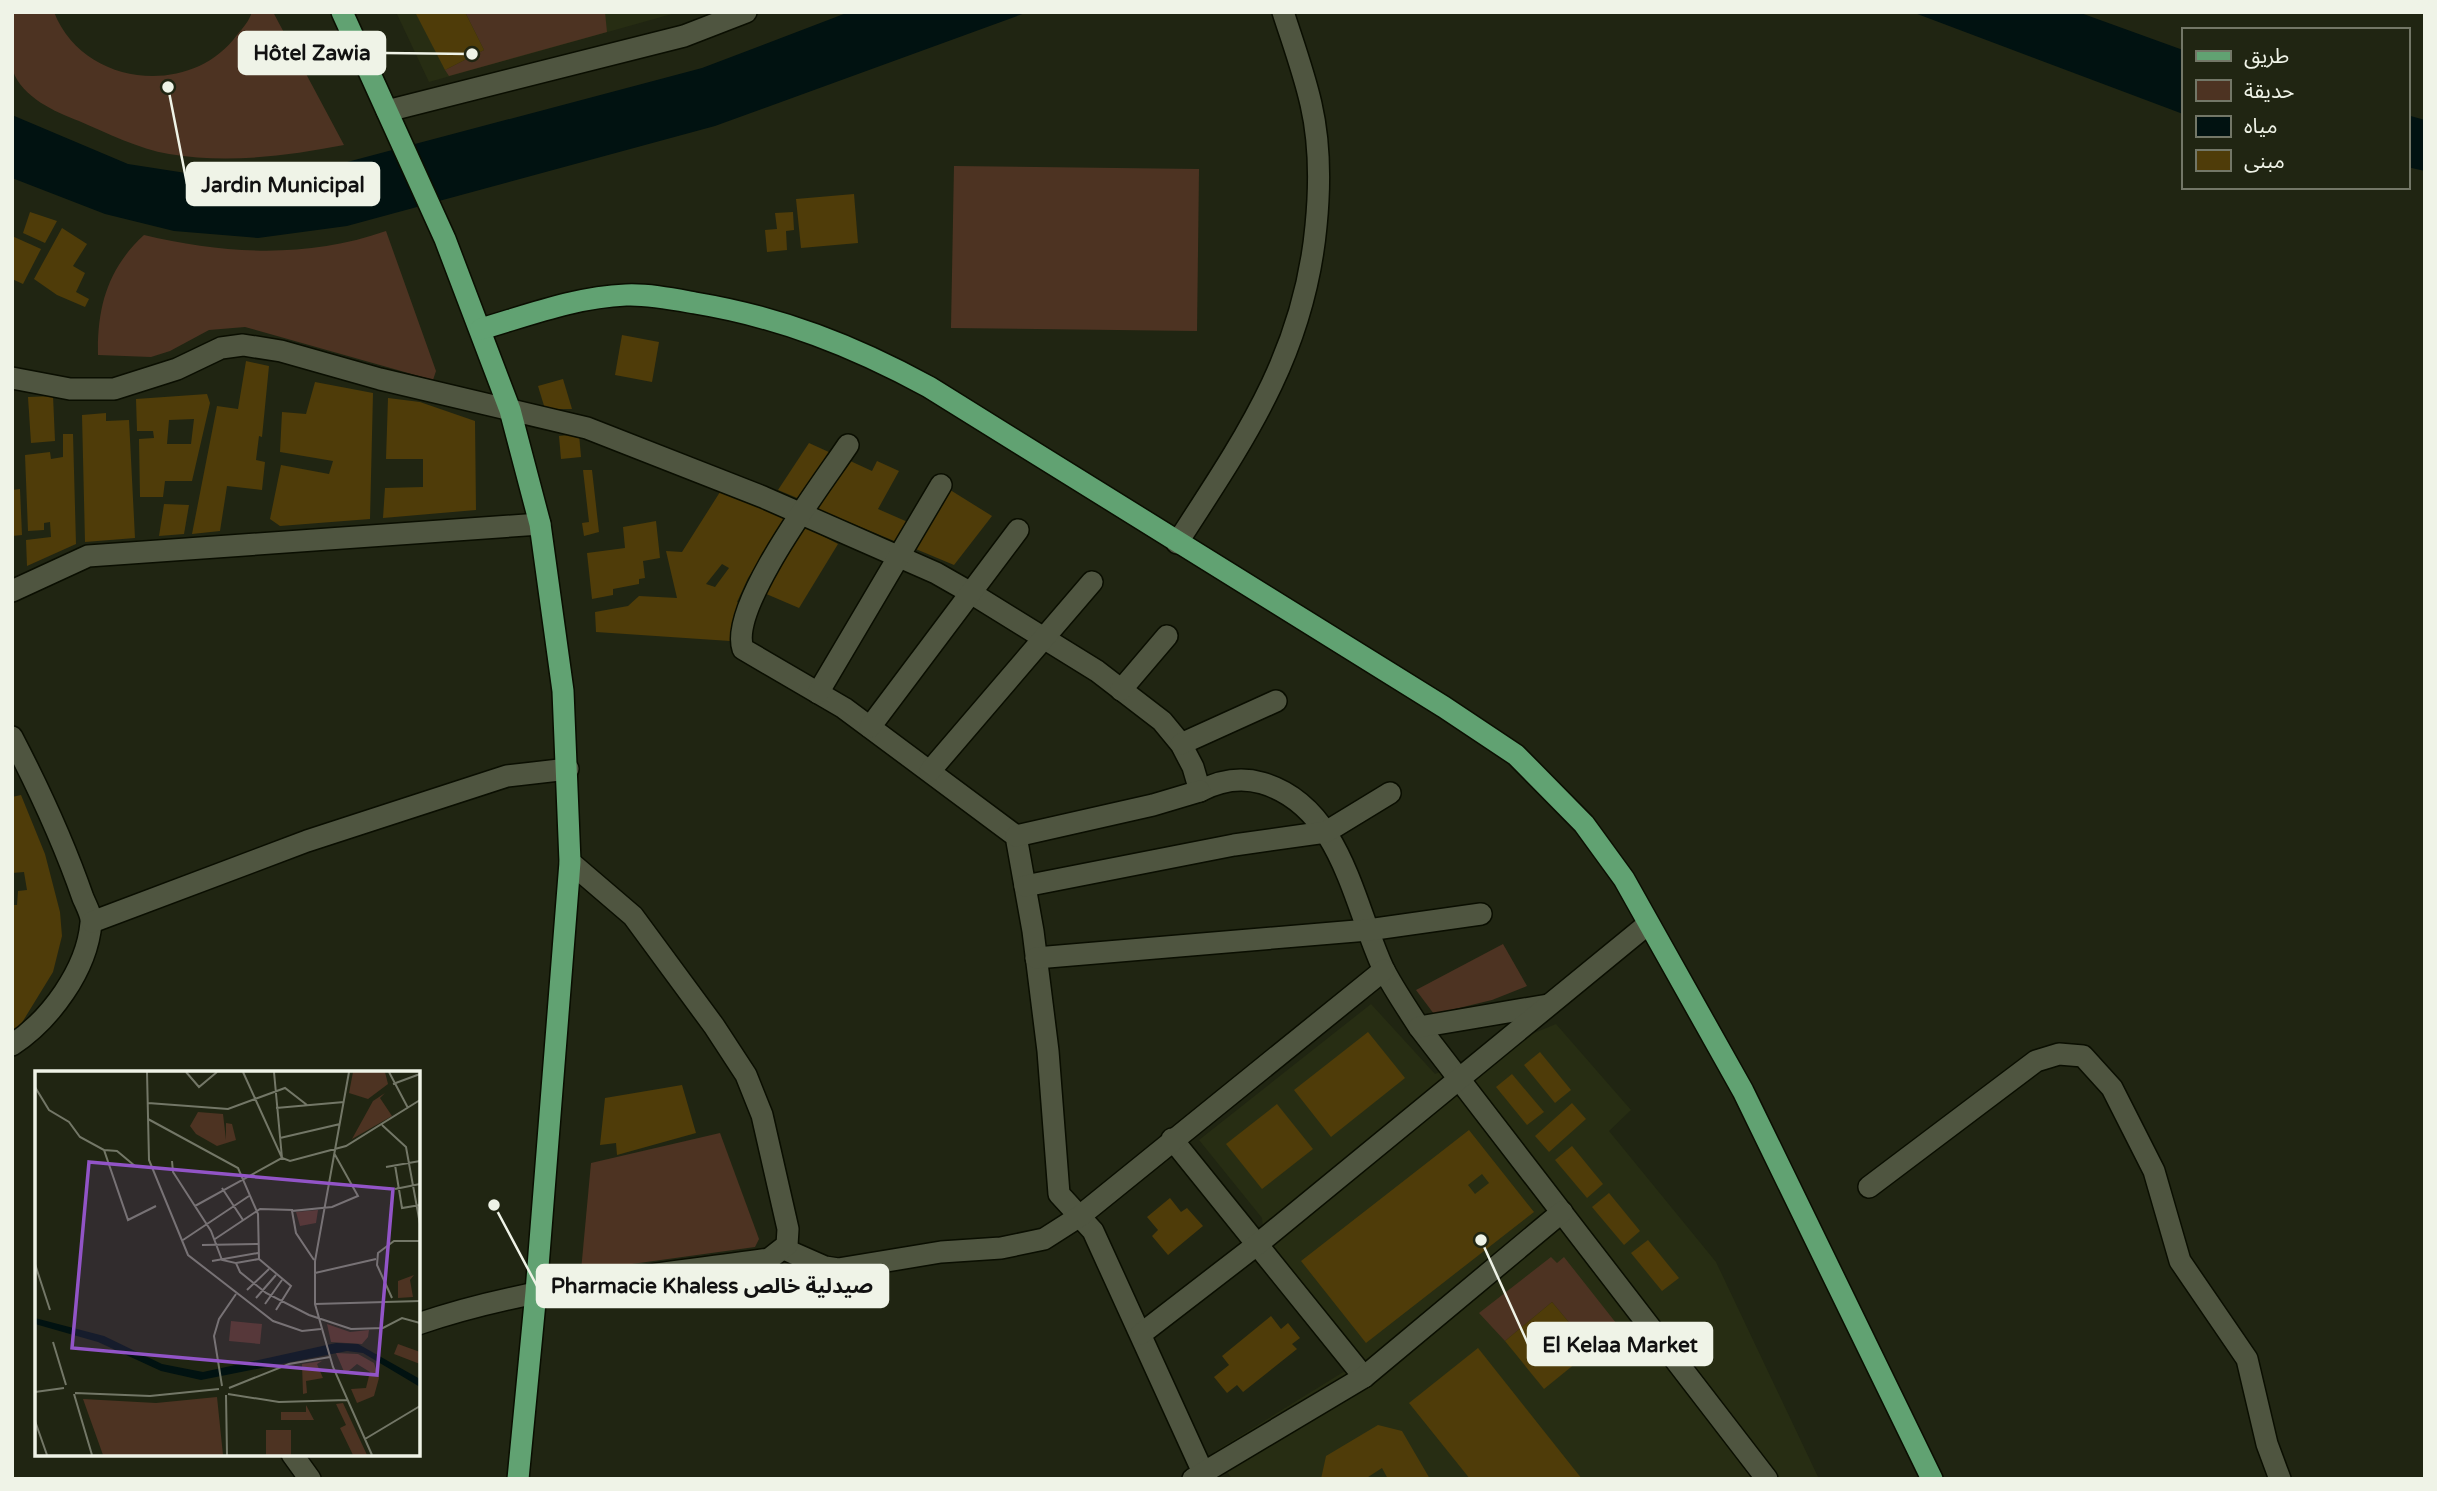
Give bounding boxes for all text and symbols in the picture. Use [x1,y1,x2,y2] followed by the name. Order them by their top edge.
[2182,28,2409,189] legend
[239,32,385,74] callout: Hôtel Zawia
[253,41,371,66] text: Hôtel Zawia
[2244,44,2289,69] text: طريق
[2244,79,2294,104] text: حديقة
[2244,114,2277,139] text: مياه
[2244,149,2285,174] text: مبنى
[187,163,379,205] callout: Jardin Municipal
[200,173,365,198] text: Jardin Municipal
[35,1071,420,1456] inset map
[537,1265,888,1307] callout: Pharmacie Khaless صيدلية خالص
[551,1274,873,1299] text: Pharmacie Khaless صيدلية خالص
[1528,1323,1712,1365] callout: El Kelaa Market
[1542,1333,1698,1358] text: El Kelaa Market

